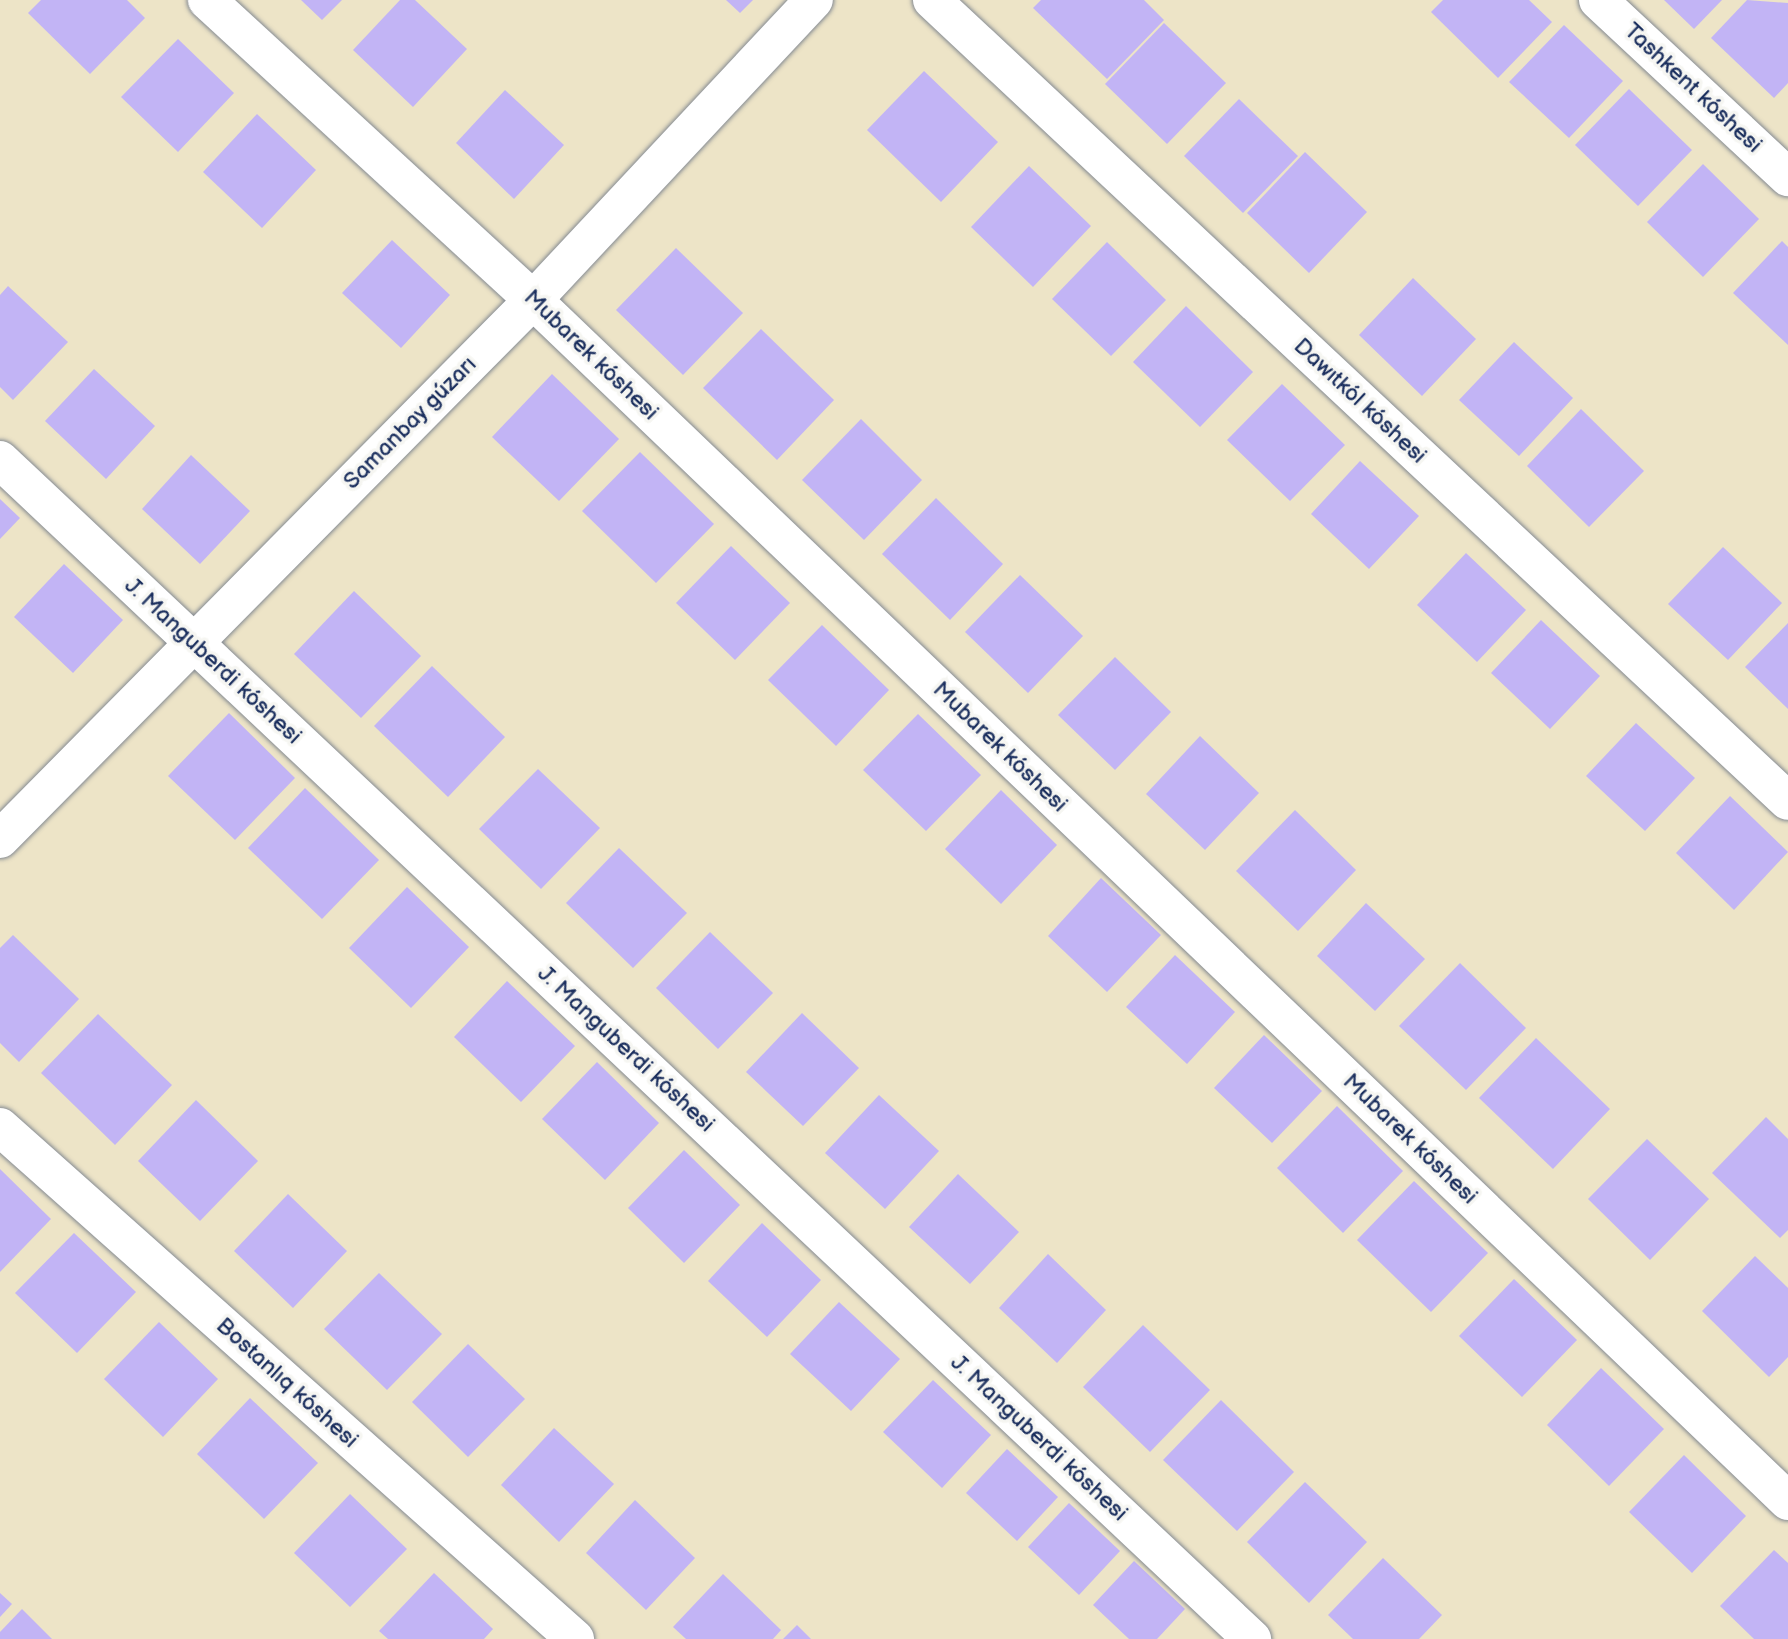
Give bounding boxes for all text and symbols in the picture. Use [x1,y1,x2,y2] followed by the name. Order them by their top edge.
[1619,17,1767,159] street label: Tashkent kóshesi
[518,284,664,426] street label: Mubarek kóshesi
[1288,333,1432,469] street label: Dawıtkól kóshesi
[337,350,483,496] street label: Samanbay gúzarı
[119,572,307,750] street label: J. Manguberdi kóshesi
[927,676,1073,818] street label: Mubarek kóshesi
[532,960,720,1138] street label: J. Manguberdi kóshesi
[1337,1068,1483,1210] street label: Mubarek kóshesi
[210,1312,364,1454] street label: Bostanlıq kóshesi
[945,1349,1133,1527] street label: J. Manguberdi kóshesi

